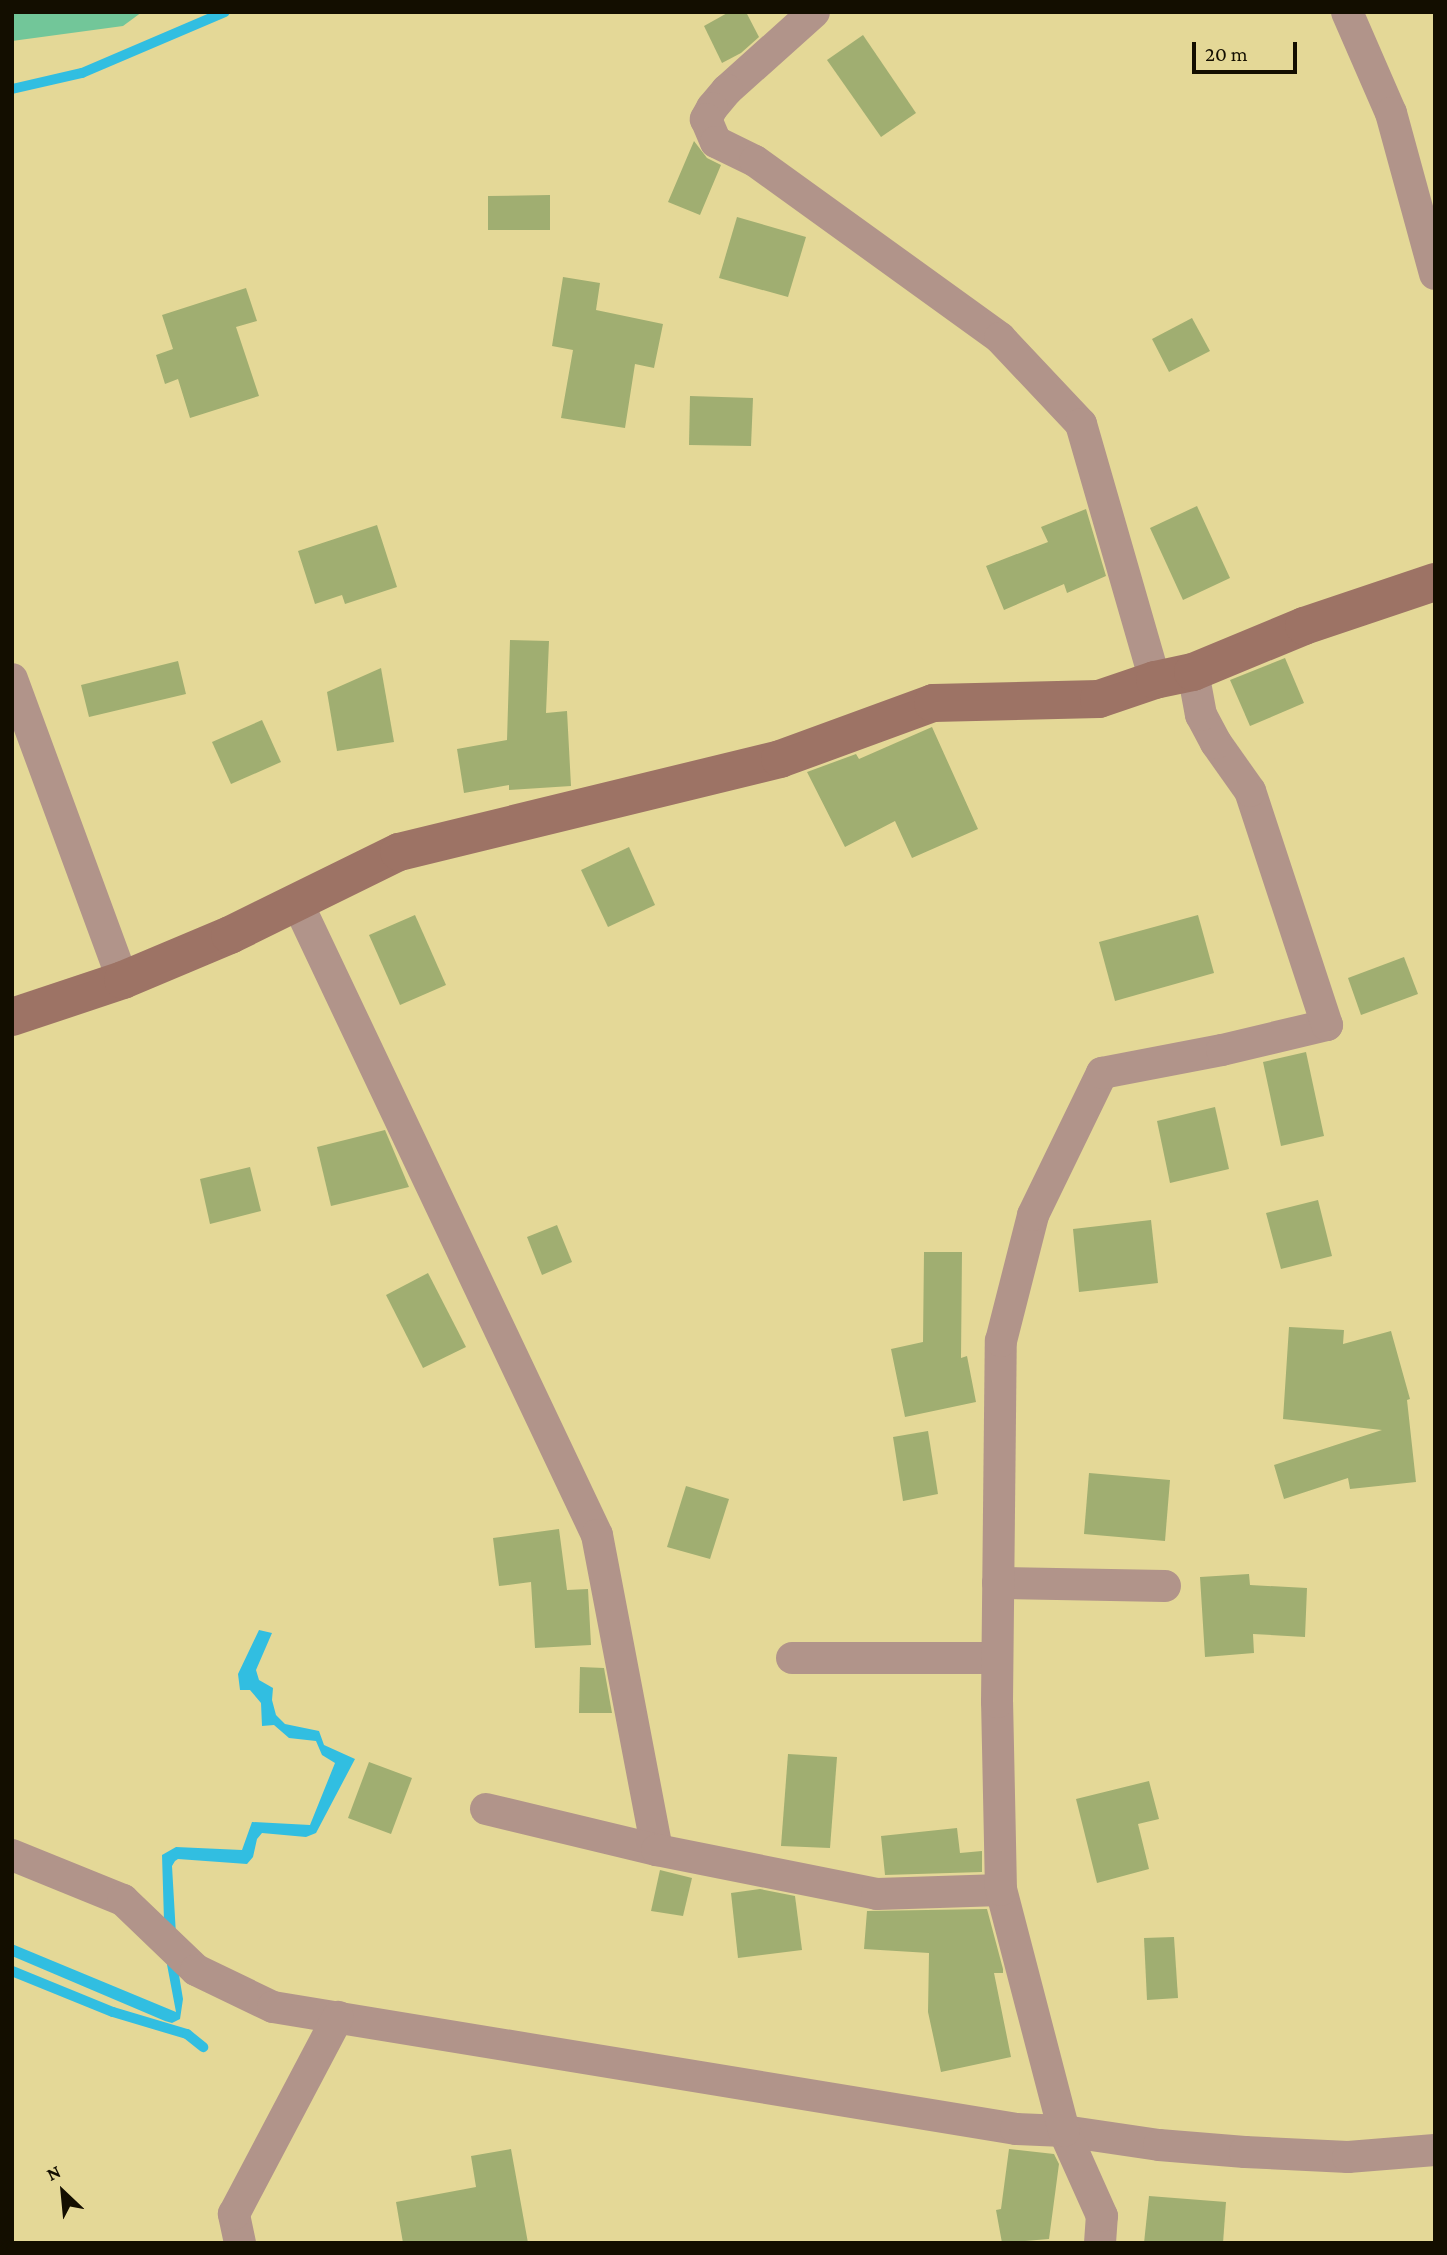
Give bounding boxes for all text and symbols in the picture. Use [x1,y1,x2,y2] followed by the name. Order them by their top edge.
[1195,28,1300,72] scale bar
[1205,42,1248,66] text: 20 m
[28,2157,98,2227] north arrow
[43,2160,64,2185] text: N

